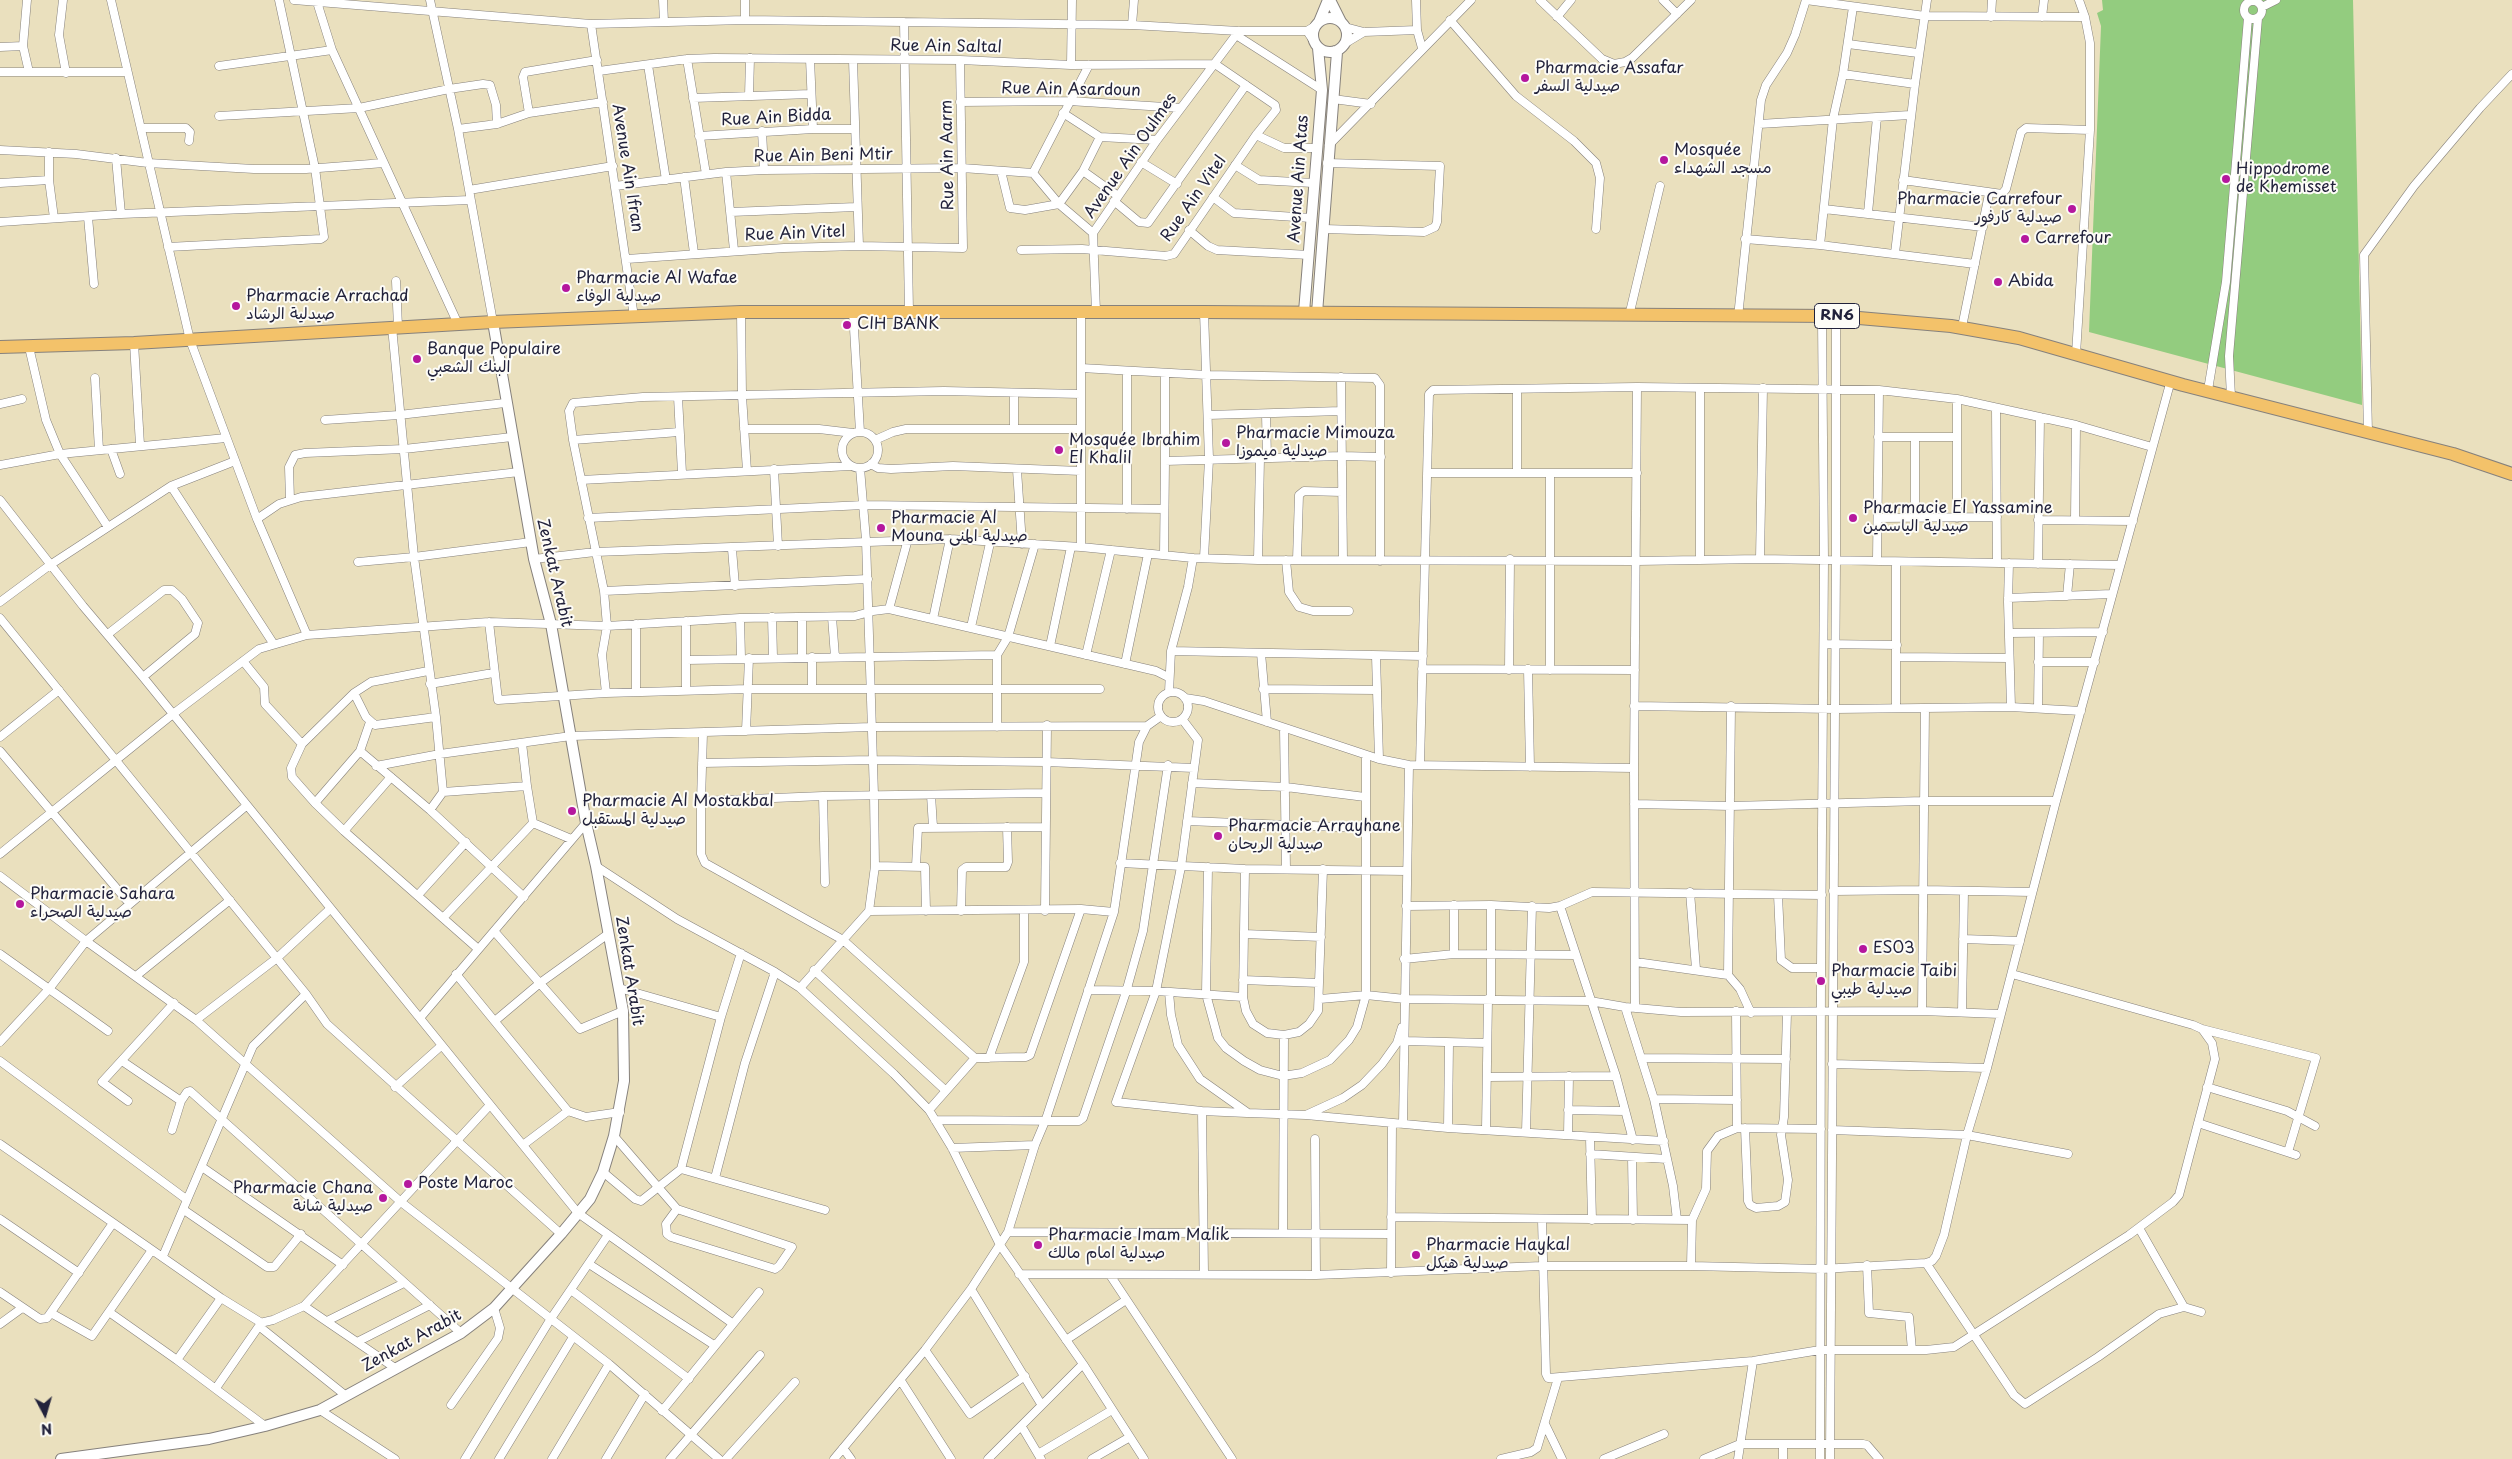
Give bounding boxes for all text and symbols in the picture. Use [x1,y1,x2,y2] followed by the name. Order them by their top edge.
[890,36,1002,58] street label: Rue Ain Saltal
[1535,59,1684,97] place label: Pharmacie Assafar صيدلية السفر
[1519,72,1531,84] marker: Pharmacie Assafar صيدلية السفر
[1001,79,1141,101] street label: Rue Ain Asardoun
[1081,90,1181,222] street label: Avenue Ain Oulmes
[937,100,959,210] street label: Rue Ain Aarm
[607,103,647,233] street label: Avenue Ain Ifran
[720,106,832,130] street label: Rue Ain Bidda
[1285,115,1313,243] street label: Avenue Ain Atas
[1674,141,1772,179] place label: Mosquée مسجد الشهداء
[753,145,893,167] street label: Rue Ain Beni Mtir
[1157,152,1231,246] street label: Rue Ain Vitel
[1658,154,1670,166] marker: Mosquée مسجد الشهداء
[2236,160,2336,198] place label: Hippodrome de Khemisset
[2220,173,2232,185] marker: Hippodrome de Khemisset
[1897,190,2062,228] place label: Pharmacie Carrefour صيدلية كارفور
[2066,203,2078,215] marker: Pharmacie Carrefour صيدلية كارفور
[744,223,846,245] street label: Rue Ain Vitel
[2035,229,2111,249] place label: Carrefour
[2019,233,2031,245] marker: Carrefour
[576,269,737,307] place label: Pharmacie Al Wafae صيدلية الوفاء
[2008,272,2054,292] place label: Abida
[1992,276,2004,288] marker: Abida
[560,282,572,294] marker: Pharmacie Al Wafae صيدلية الوفاء
[246,287,409,325] place label: Pharmacie Arrachad صيدلية الرشاد
[230,300,242,312] marker: Pharmacie Arrachad صيدلية الرشاد
[1814,304,1860,328] road number: RN6
[857,315,939,335] place label: CIH BANK
[841,319,853,331] marker: CIH BANK
[427,340,561,378] place label: Banque Populaire البنك الشعبي
[411,353,423,365] marker: Banque Populaire البنك الشعبي
[1236,424,1395,462] place label: Pharmacie Mimouza صيدلية ميموزا
[1069,431,1200,469] place label: Mosquée Ibrahim El Khalil
[1220,437,1232,449] marker: Pharmacie Mimouza صيدلية ميموزا
[1053,444,1065,456] marker: Mosquée Ibrahim El Khalil
[1863,499,2053,537] place label: Pharmacie El Yassamine صيدلية الياسمين
[891,509,1028,547] place label: Pharmacie Al Mouna صيدلية المنى
[1847,512,1859,524] marker: Pharmacie El Yassamine صيدلية الياسمين
[532,517,576,629] street label: Zenkat Arabit
[875,522,887,534] marker: Pharmacie Al Mouna صيدلية المنى
[582,792,774,830] place label: Pharmacie Al Mostakbal صيدلية المستقبل
[566,805,578,817] marker: Pharmacie Al Mostakbal صيدلية المستقبل
[1228,817,1401,855] place label: Pharmacie Arrayhane صيدلية الريحان
[1212,830,1224,842] marker: Pharmacie Arrayhane صيدلية الريحان
[30,885,175,923] place label: Pharmacie Sahara صيدلية الصحراء
[14,898,26,910] marker: Pharmacie Sahara صيدلية الصحراء
[611,915,647,1027] street label: Zenkat Arabit
[1873,939,1915,959] place label: ES03
[1857,943,1869,955] marker: ES03
[1831,962,1957,1000] place label: Pharmacie Taibi صيدلية طيبي
[1815,975,1827,987] marker: Pharmacie Taibi صيدلية طيبي
[418,1174,513,1194] place label: Poste Maroc
[402,1178,414,1190] marker: Poste Maroc
[233,1179,373,1217] place label: Pharmacie Chana صيدلية شانة
[377,1192,389,1204] marker: Pharmacie Chana صيدلية شانة
[1048,1226,1230,1264] place label: Pharmacie Imam Malik صيدلية امام مالك
[1426,1236,1570,1274] place label: Pharmacie Haykal صيدلية هيكل
[1032,1239,1044,1251] marker: Pharmacie Imam Malik صيدلية امام مالك
[1410,1249,1422,1261] marker: Pharmacie Haykal صيدلية هيكل
[359,1306,465,1376] street label: Zenkat Arabit
[20,1389,70,1439] north arrow
[40,1418,53,1440] text: N

